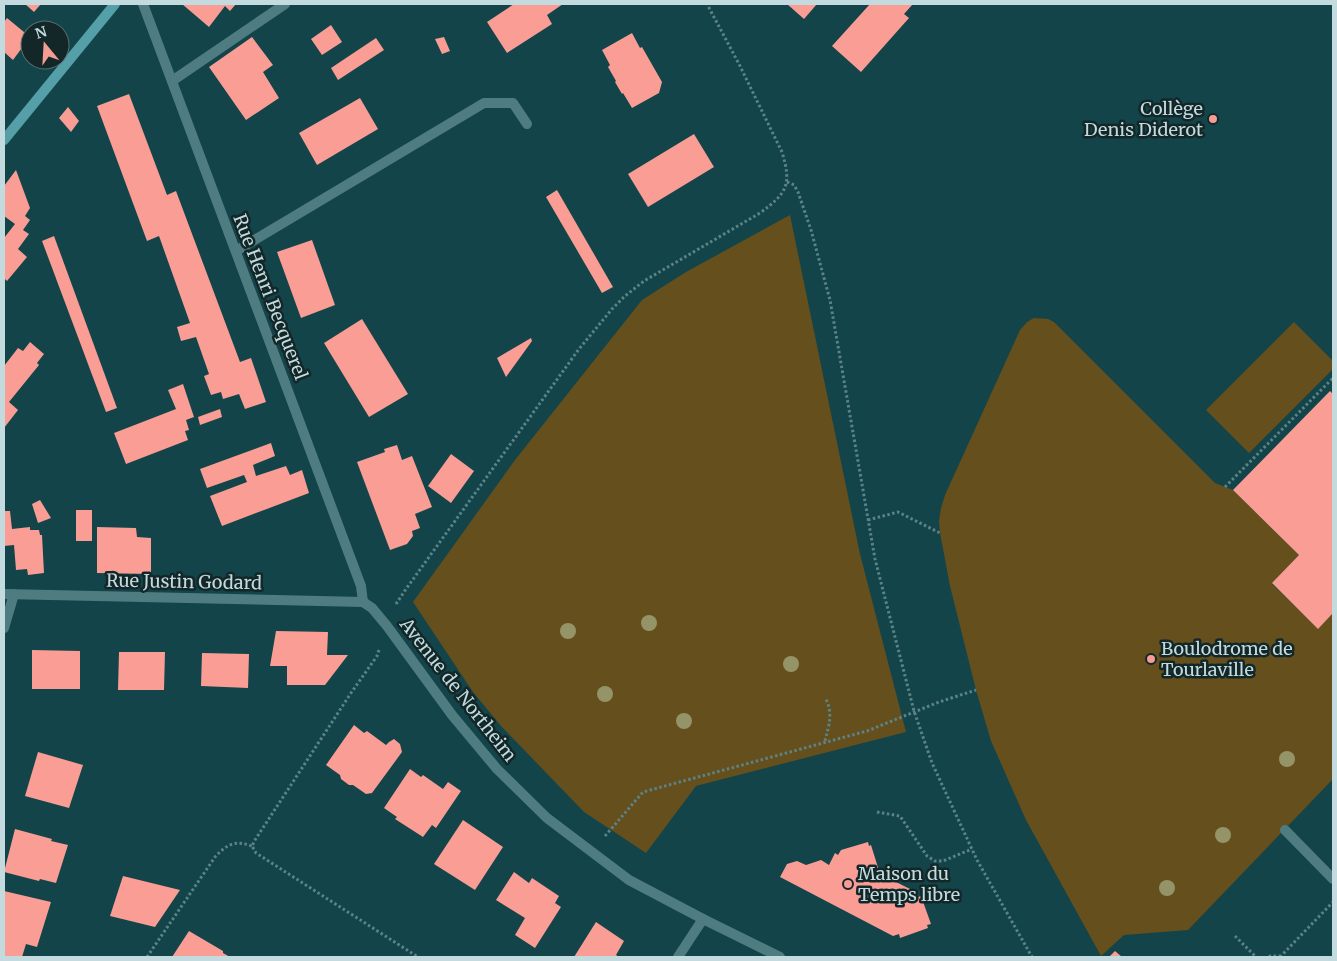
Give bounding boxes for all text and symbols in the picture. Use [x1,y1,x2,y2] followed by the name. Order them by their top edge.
[20,20,70,70] north arrow
[33,22,49,43] text: N
[1084,97,1203,141] place label: Collège Denis Diderot
[1207,113,1219,125] marker: Collège Denis Diderot
[228,211,313,383] street label: Rue Henri Becquerel
[106,569,262,594] street label: Rue Justin Godard
[394,612,522,766] street label: Avenue de Northeim
[1161,637,1293,681] place label: Boulodrome de Tourlaville
[1145,653,1157,665] marker: Boulodrome de Tourlaville
[858,862,960,906] place label: Maison du Temps libre
[842,878,854,890] marker: Maison du Temps libre

